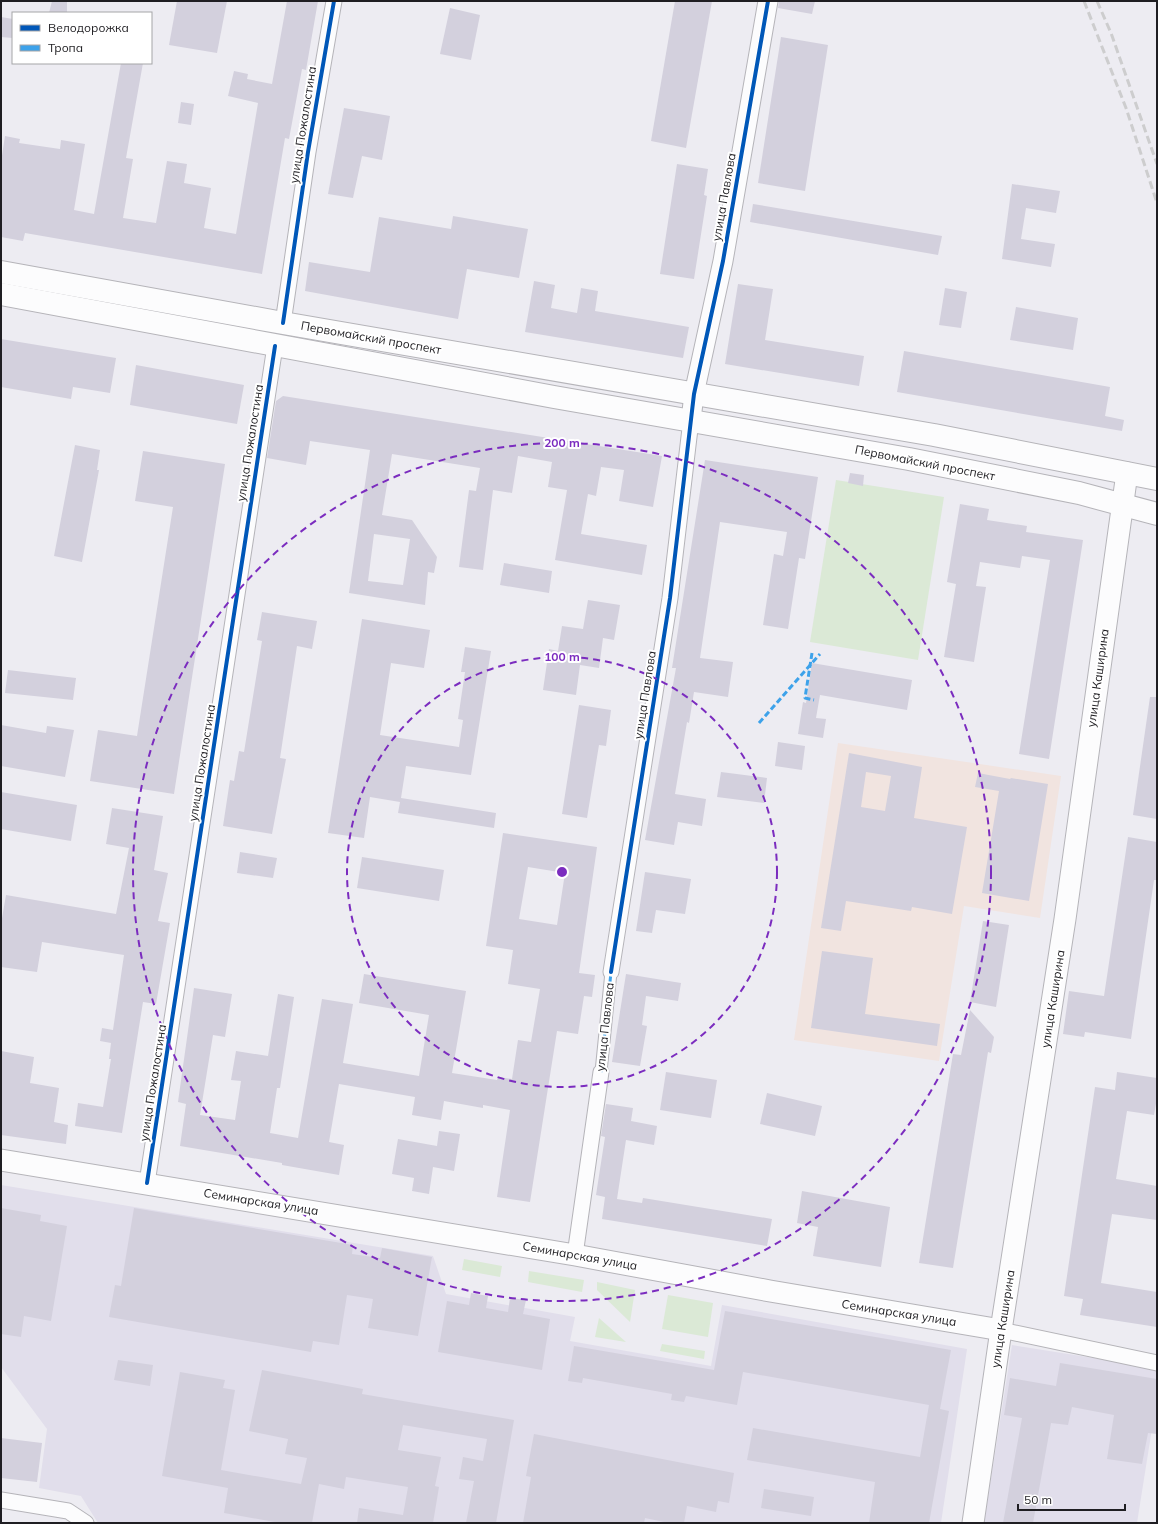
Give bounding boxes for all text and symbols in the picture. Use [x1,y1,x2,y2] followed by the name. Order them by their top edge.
[12,12,152,64] legend
[48,20,129,35] text: Велодорожка
[48,40,83,55] text: Тропа
[286,65,319,185] street label: улица Пожалостина
[708,152,739,242] street label: улица Павлова
[300,318,443,357] street label: Первомайский проспект
[233,383,266,503] street label: улица Пожалостина
[544,435,580,450] text: 200 m
[854,442,997,484] street label: Первомайский проспект
[1083,628,1112,728] street label: улица Каширина
[544,649,580,664] text: 100 m
[630,650,659,740] street label: улица Павлова
[185,703,218,823] street label: улица Пожалостина
[555,865,569,879] centre of rings
[1037,949,1068,1049] street label: улица Каширина
[592,982,617,1072] street label: улица Павлова
[136,1023,169,1143] street label: улица Пожалостина
[202,1185,320,1218] street label: Семинарская улица
[522,1238,639,1273] street label: Семинарская улица
[987,1269,1018,1369] street label: улица Каширина
[840,1296,958,1329] street label: Семинарская улица
[1018,1486,1125,1512] scale bar
[1024,1492,1052,1507] text: 50 m

